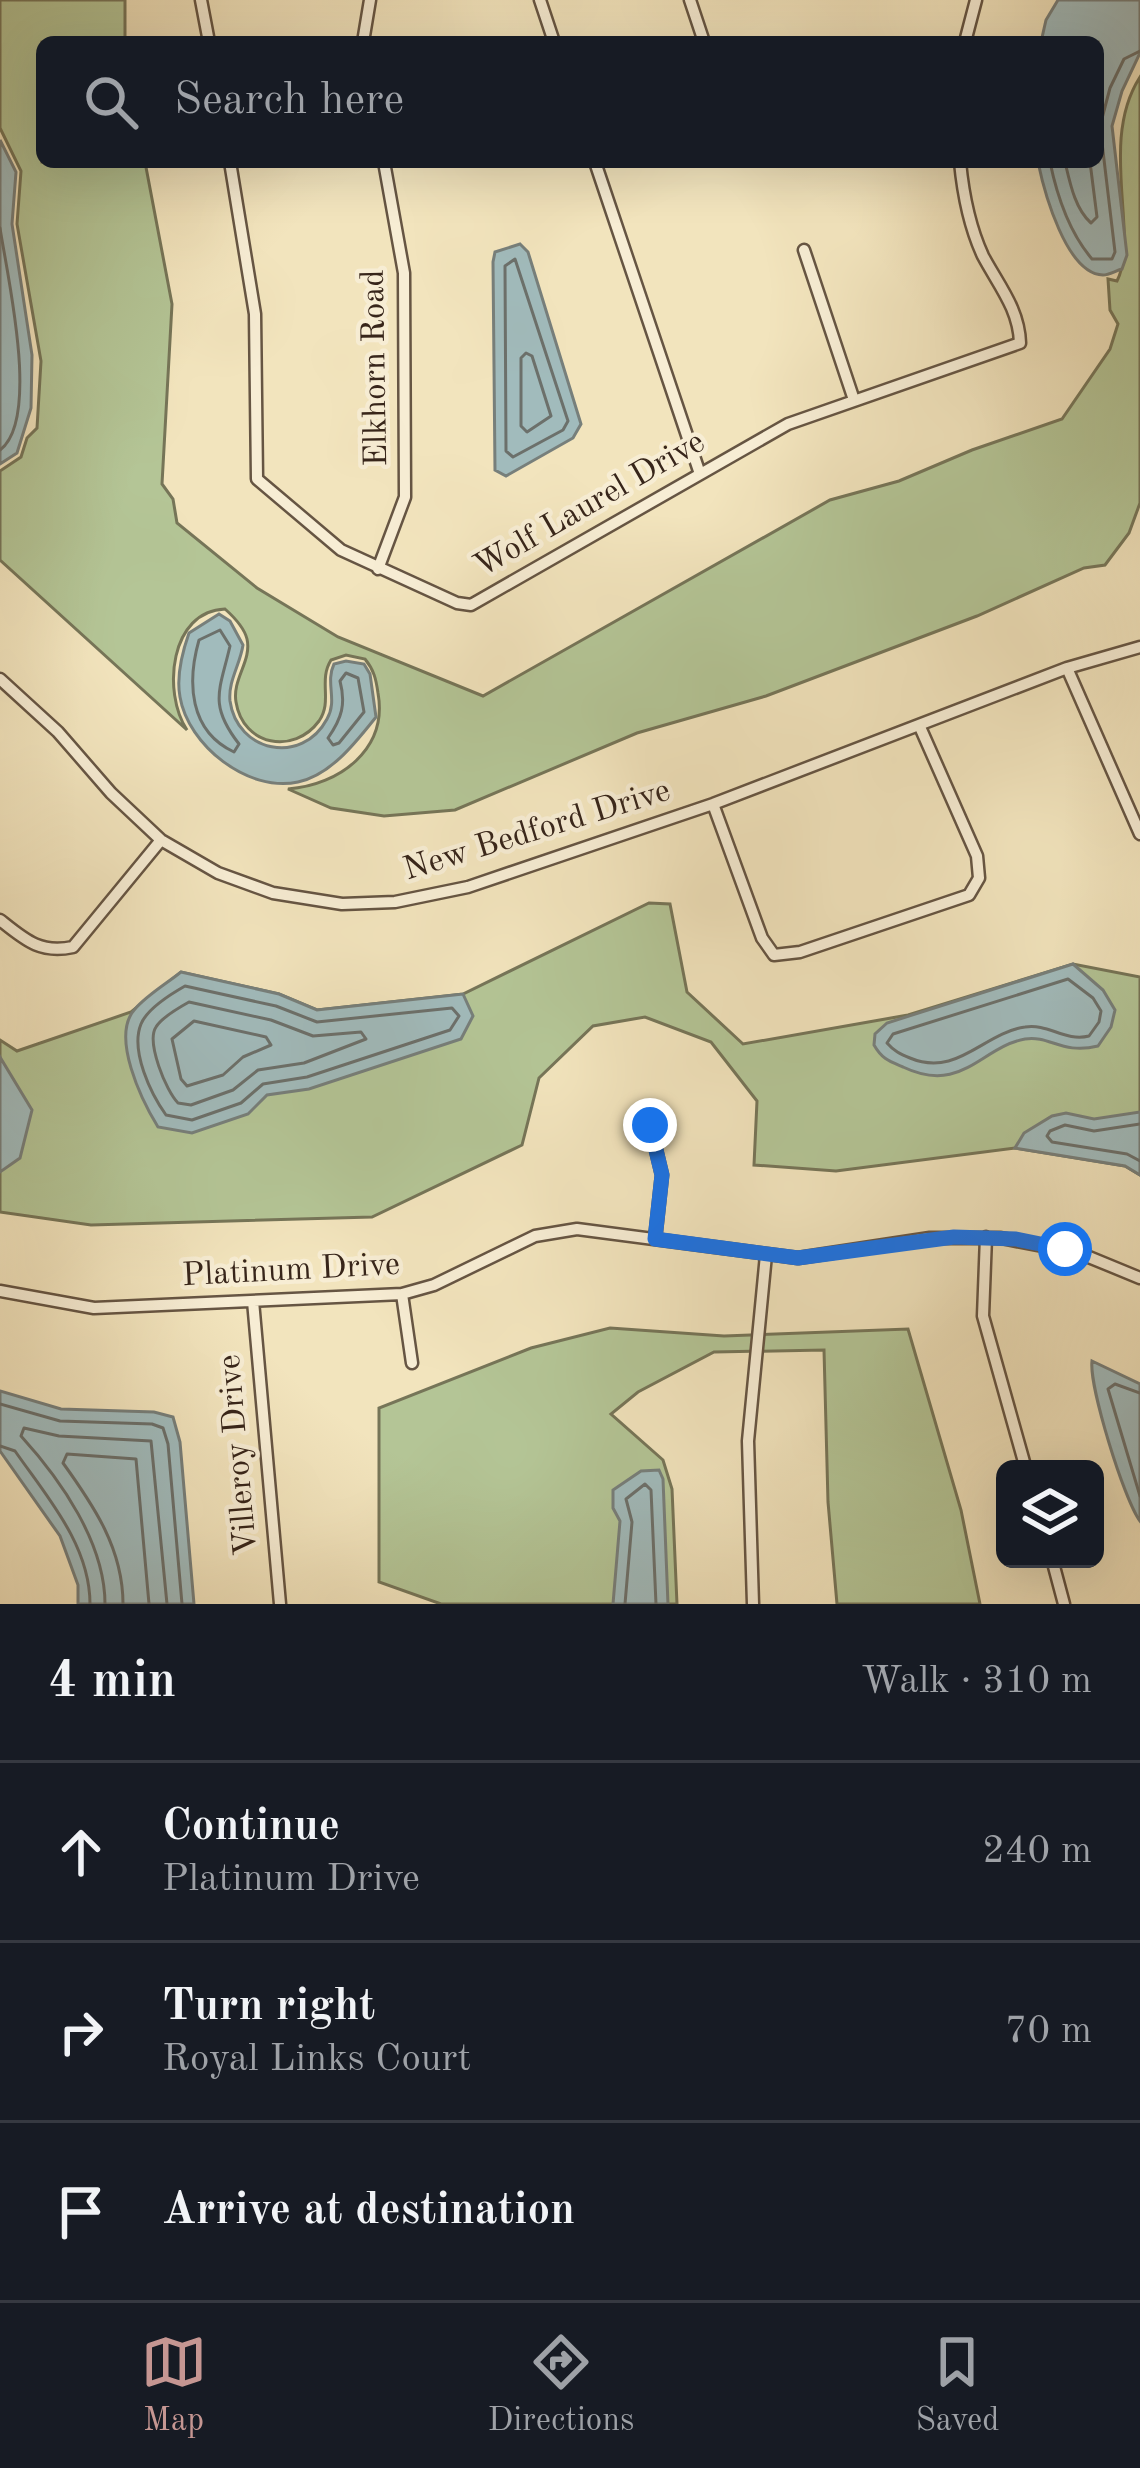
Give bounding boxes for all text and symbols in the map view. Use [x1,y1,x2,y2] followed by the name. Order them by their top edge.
[36,36,1104,168] search box
[78,69,144,135] icon: search
[174,79,404,124] text: Search here
[358,269,394,467] street label: Elkhorn Road
[469,426,711,584] street label: Wolf Laurel Drive
[400,775,674,887] street label: New Bedford Drive
[623,1098,677,1152] route end
[1038,1222,1092,1276] route start
[181,1249,401,1293] street label: Platinum Drive
[214,1353,264,1557] street label: Villeroy Drive
[996,1460,1104,1568] map controls
[996,1460,1104,1568] button: layers
[48,1657,176,1708] text: 4 min
[861,1662,1092,1701] text: Walk · 310 m
[162,1805,340,1850] text: Continue
[48,1819,114,1885] icon: ahead
[982,1832,1092,1871] text: 240 m
[162,1860,420,1899] text: Platinum Drive
[162,1985,375,2030] text: Turn right
[48,1999,114,2065] icon: right
[1005,2012,1092,2051] text: 70 m
[162,2040,471,2079] text: Royal Links Court
[48,2179,114,2245] icon: arrive
[162,2189,575,2234] text: Arrive at destination
[141,2329,207,2442] tab: Map
[488,2329,634,2442] tab: Directions
[915,2329,999,2442] tab: Saved

